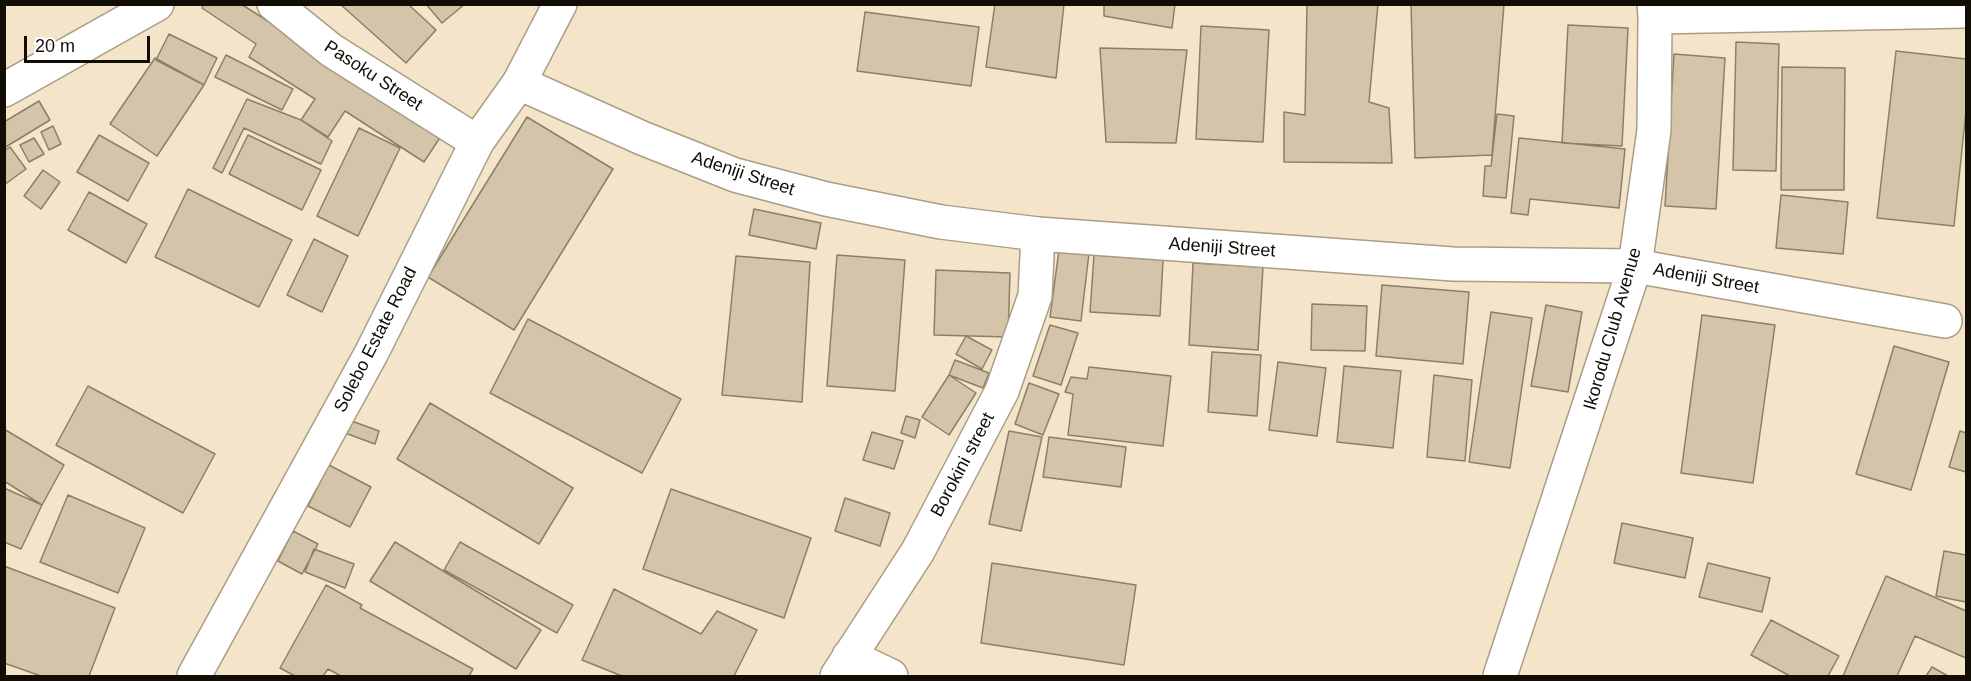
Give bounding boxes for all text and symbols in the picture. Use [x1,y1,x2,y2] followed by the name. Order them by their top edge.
[27,24,153,62] scale bar
[35,36,75,56] text: 20 m
[320,36,426,116] street label: Pasoku Street
[689,147,797,201] street label: Adeniji Street
[1168,233,1276,263] street label: Adeniji Street
[1579,245,1647,413] street label: Ikorodu Club Avenue
[1651,259,1761,299] street label: Adeniji Street
[330,264,422,416] street label: Solebo Estate Road
[926,409,1000,521] street label: Borokini street

